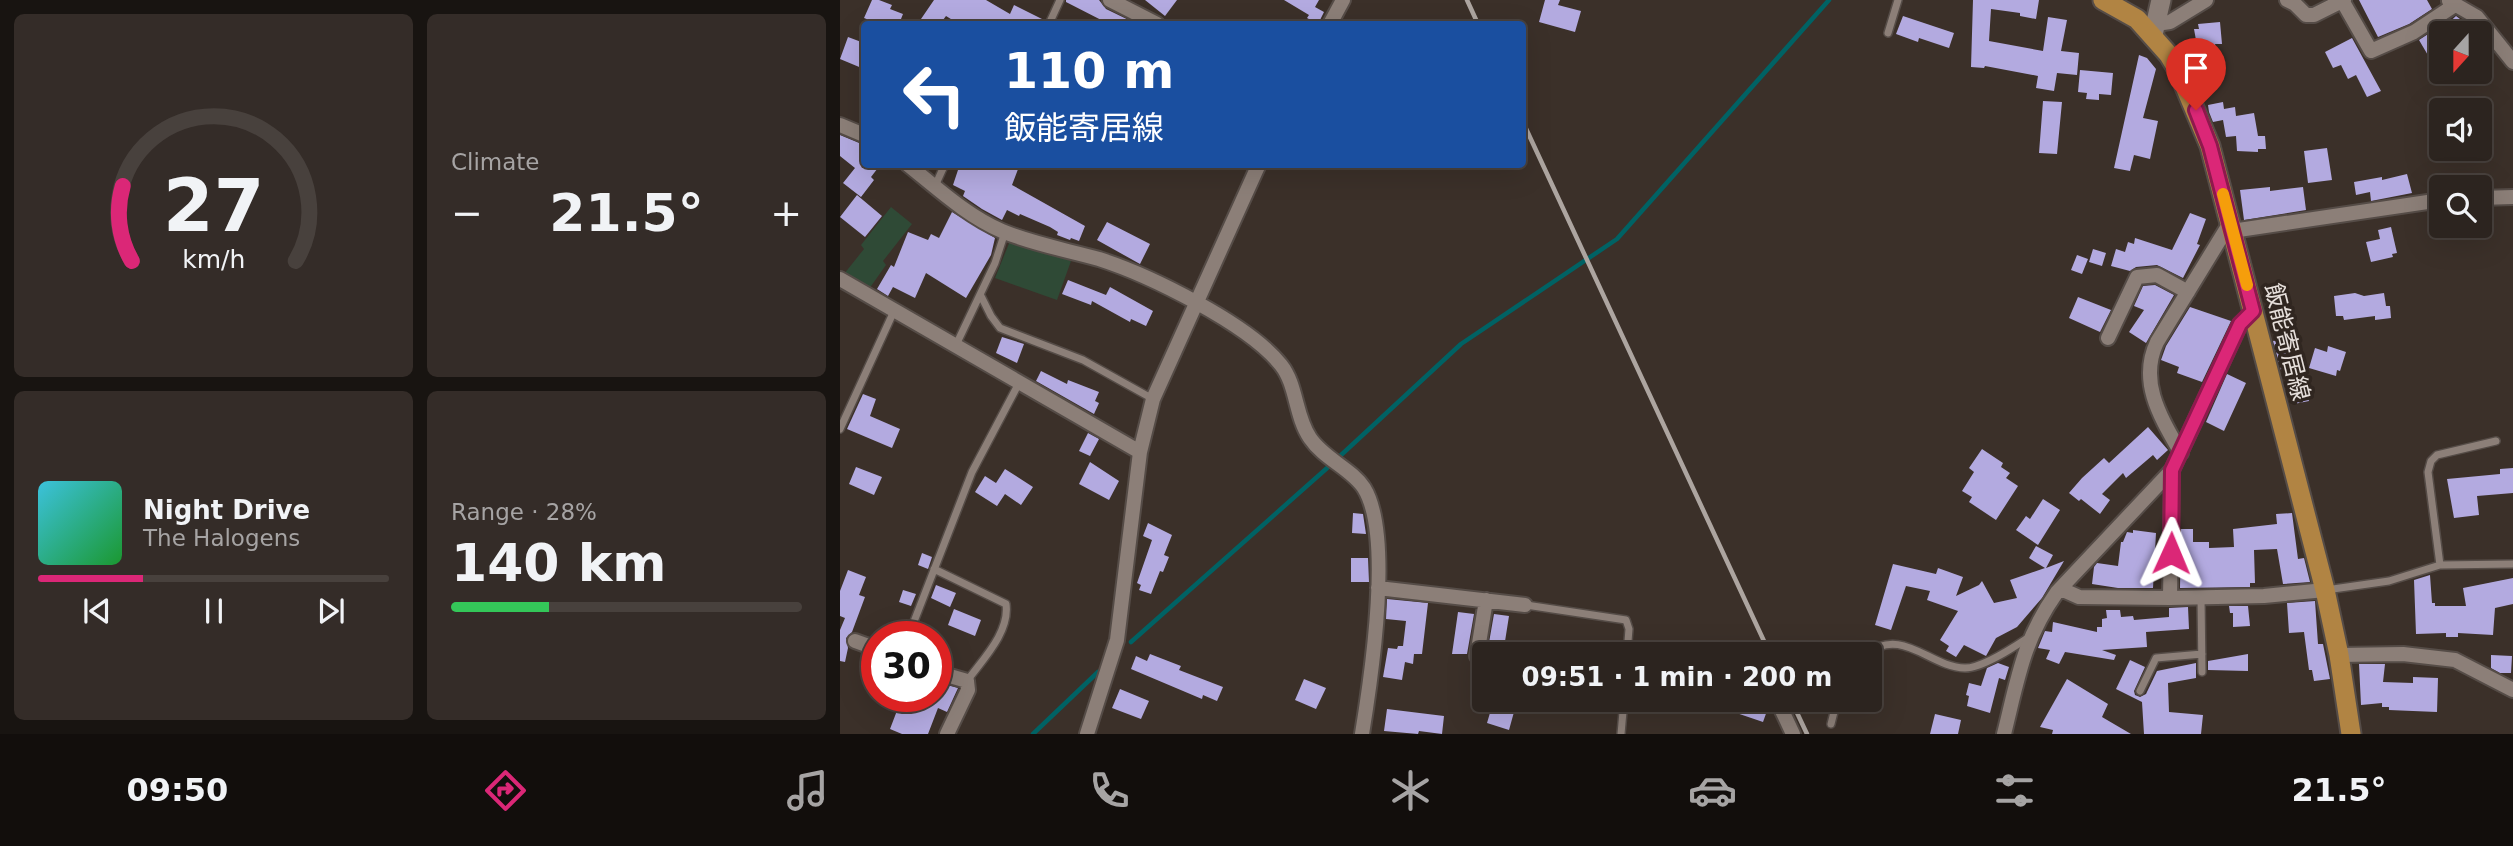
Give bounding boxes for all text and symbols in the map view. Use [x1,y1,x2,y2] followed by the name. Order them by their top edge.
[2429,21,2492,84] north arrow
[2429,21,2492,238] map controls
[2166,38,2226,110] pin
[1004,43,1174,100] text: 110 m
[889,49,980,140] icon: left
[2177,49,2215,87] icon: arrive
[2429,98,2492,161] button: sound
[1004,109,1164,147] text: 飯能寄居線
[451,149,540,175] text: Climate
[163,164,264,249] text: 27
[2429,175,2492,238] button: search
[549,183,704,243] text: 21.5°
[451,191,483,235] text: −
[770,191,802,235] text: +
[182,245,245,274] text: km/h
[2259,280,2315,404] street label: 飯能寄居線
[143,495,310,525] text: Night Drive
[451,499,597,525] text: Range · 28%
[2134,516,2208,590] position arrow
[143,525,300,551] text: The Halogens
[451,533,666,593] text: 140 km
[78,592,116,630] icon: previous
[195,592,233,630] icon: pause
[312,592,350,630] icon: next
[861,621,952,712] speed limit sign: 30
[1522,662,1832,692] text: 09:51 · 1 min · 200 m
[481,766,530,815] icon: directions
[783,766,832,815] icon: music
[1085,766,1134,815] icon: phone
[1386,766,1435,815] icon: climate
[1688,766,1737,815] icon: car
[1990,766,2039,815] icon: filters
[126,771,228,809] text: 09:50
[2292,771,2387,809] text: 21.5°

